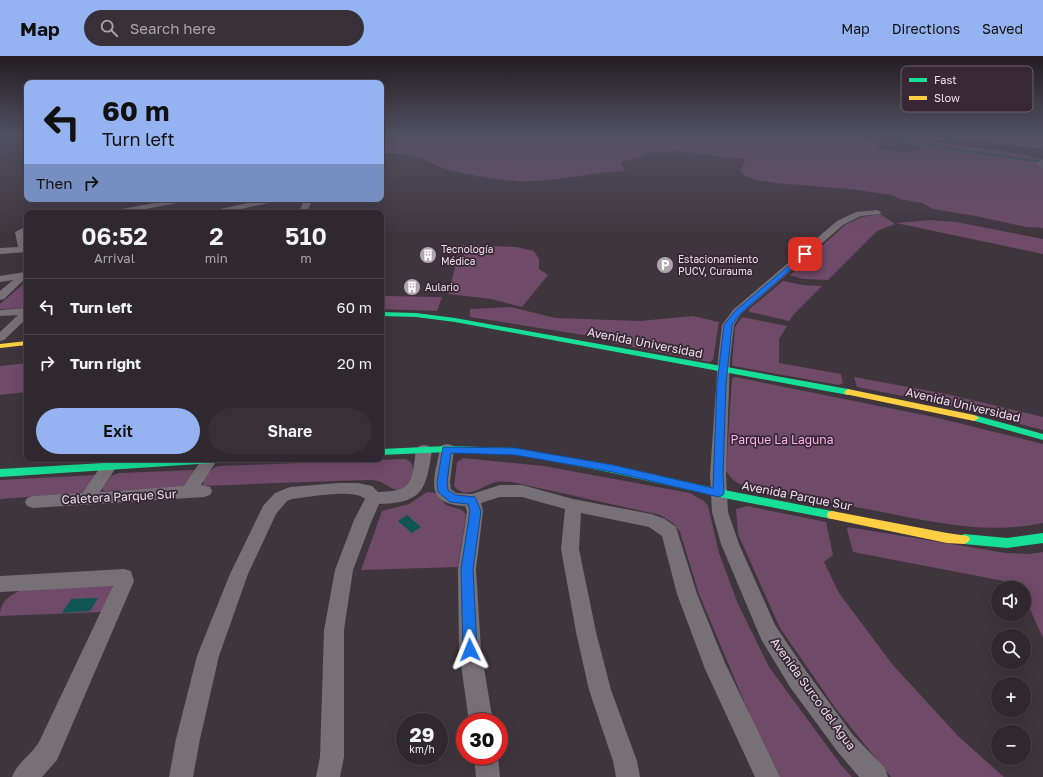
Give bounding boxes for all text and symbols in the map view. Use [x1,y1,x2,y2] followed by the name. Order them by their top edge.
[84,10,364,46] search box
[20,17,60,40] text: Map
[98,17,120,39] icon: search
[130,19,216,37] text: Search here
[841,20,870,37] text: Map
[892,20,960,37] text: Directions
[982,20,1023,37] text: Saved
[901,66,1033,112] legend
[934,73,957,86] text: Fast
[934,91,960,104] text: Slow
[102,94,169,127] text: 60 m
[36,96,88,148] icon: left
[102,128,175,150] text: Turn left
[80,172,102,194] icon: right
[36,174,72,192] text: Then
[81,221,148,250] text: 06:52
[209,221,224,250] text: 2
[285,221,327,250] text: 510
[788,237,822,271] pin
[441,243,493,267] place label: Tecnología Médica
[794,243,816,265] icon: arrive
[418,245,438,265] building icon: Tecnología Médica
[94,250,135,266] text: Arrival
[205,250,228,266] text: min
[300,250,312,266] text: m
[678,253,758,277] place label: Estacionamiento PUCV, Curauma
[655,255,675,275] parking icon: Estacionamiento PUCV, Curauma
[402,277,422,297] building icon: Aulario
[425,281,459,293] place label: Aulario
[36,296,58,318] icon: left
[70,298,132,316] text: Turn left
[337,298,372,316] text: 60 m
[586,324,704,361] street label: Avenida Universidad
[36,352,58,374] icon: right
[70,354,141,372] text: Turn right
[337,354,372,372] text: 20 m
[904,384,1022,425] street label: Avenida Universidad
[36,408,200,454] button: Exit
[208,408,372,454] button: Share
[731,432,833,447] park label: Parque La Laguna
[741,477,854,514] street label: Avenida Parque Sur
[61,486,177,507] street label: Caletera Parque Sur
[991,581,1031,765] map controls
[991,581,1031,621] button: sound
[449,629,491,671] position arrow
[991,629,1031,669] button: search
[768,635,859,753] street label: Avenida Surco del Agua
[991,677,1031,717] button: +
[456,713,508,765] speed limit sign: 30
[410,722,434,746] text: 29
[991,725,1031,765] button: −
[409,743,435,755] text: km/h

